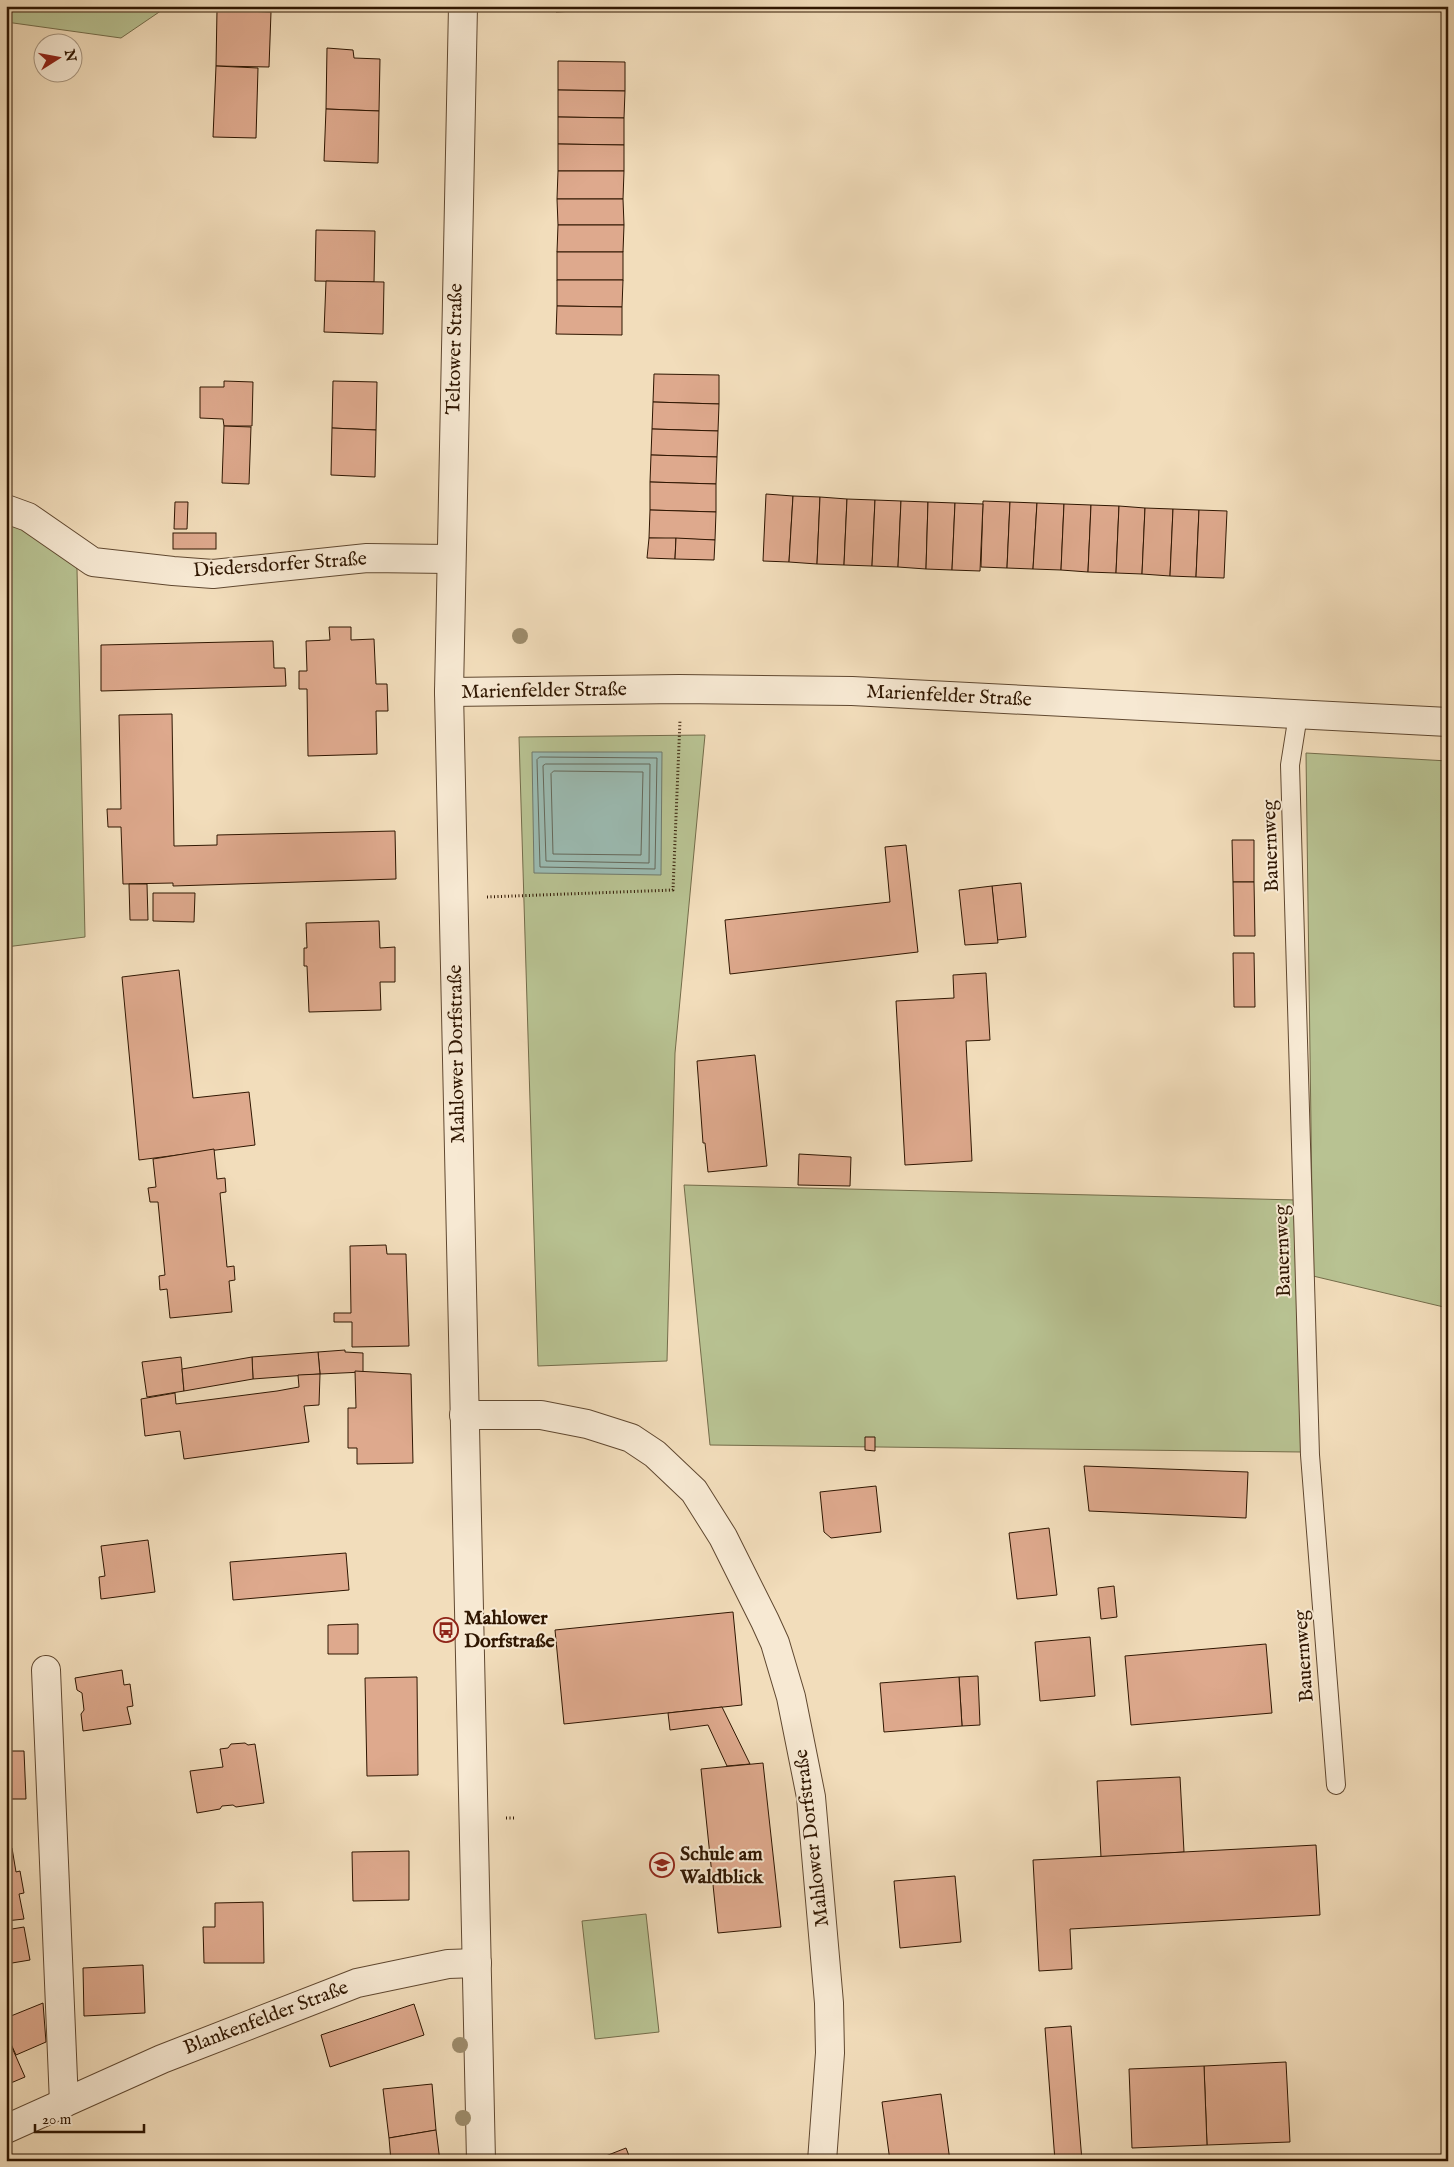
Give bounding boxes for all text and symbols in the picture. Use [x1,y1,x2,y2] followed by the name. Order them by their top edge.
[32,32,82,82] north arrow
[60,47,80,63] text: N
[441,283,469,415] street label: Teltower Straße
[192,546,368,584] street label: Diedersdorfer Straße
[461,677,627,705] street label: Marienfelder Straße
[866,679,1032,713] street label: Marienfelder Straße
[1257,798,1285,893] street label: Bauernweg
[443,964,471,1144] street label: Mahlower Dorfstraße
[1269,1203,1297,1298] street label: Bauernweg
[464,1606,556,1654] place label: Mahlower Dorfstraße
[1288,1608,1320,1703] street label: Bauernweg
[433,1617,459,1643] bus stop icon: Mahlower Dorfstraße
[789,1748,835,1928] street label: Mahlower Dorfstraße
[679,1842,764,1890] place label: Schule am Waldblick
[649,1852,675,1878] school or university icon: Schule am Waldblick
[180,1975,352,2061] street label: Blankenfelder Straße
[35,2102,144,2134] scale bar
[42,2110,72,2129] text: 20 m

